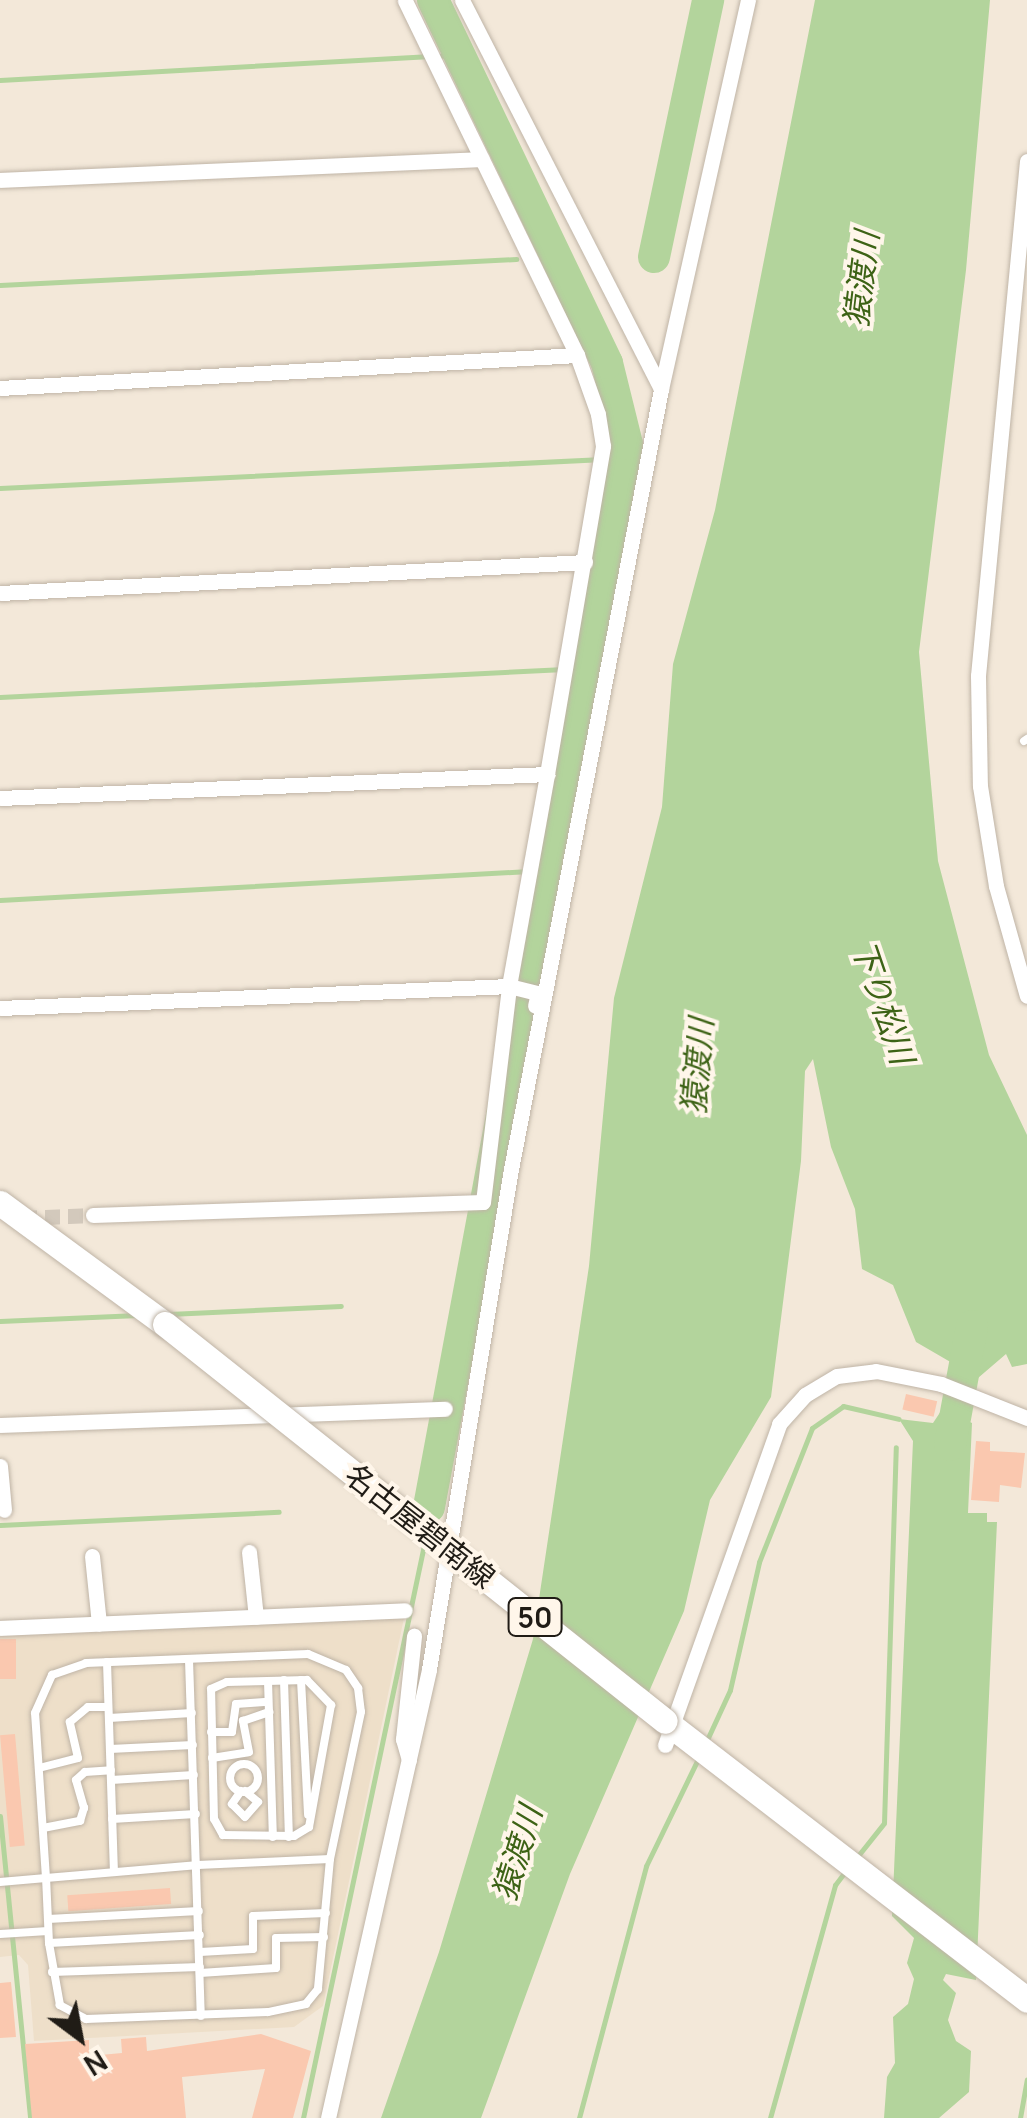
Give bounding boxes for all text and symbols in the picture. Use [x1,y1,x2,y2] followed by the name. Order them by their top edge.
[836,229,886,329] water label: 猿渡川
[844,935,922,1069] water label: 下り松川
[674,1017,720,1115] water label: 猿渡川
[338,1456,502,1596] street label: 名古屋碧南線
[508,1594,562,1640] road number: 50
[485,1801,549,1905] water label: 猿渡川
[30,1988,130,2088] north arrow
[77,2042,114,2085] text: N

